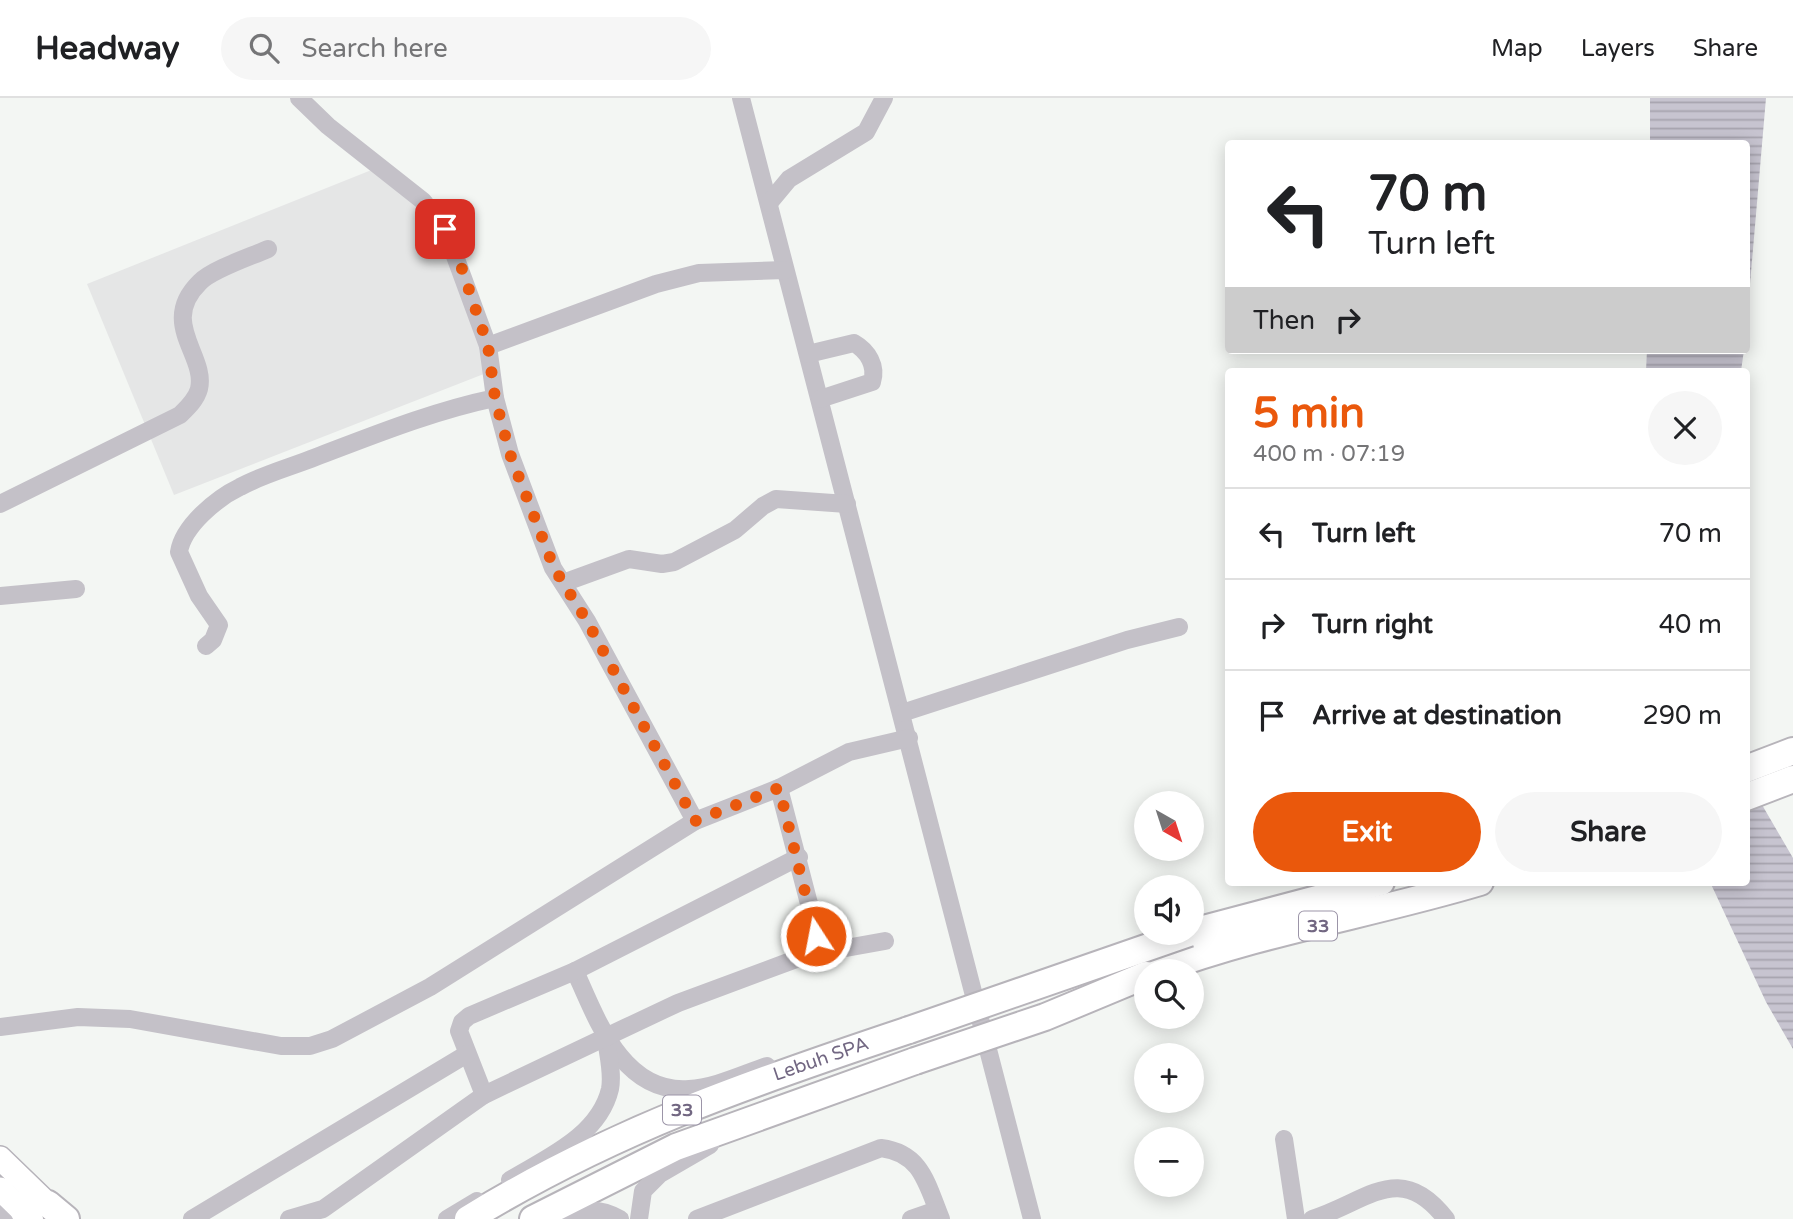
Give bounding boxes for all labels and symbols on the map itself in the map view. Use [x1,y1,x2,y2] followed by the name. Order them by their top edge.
[415,199,475,259] pin
[1134,791,1204,861] north arrow
[779,899,853,973] position arrow
[1299,912,1337,940] road number: 33
[770,1032,872,1086] street label: Lebuh SPA
[663,1096,701,1125] road number: 33

